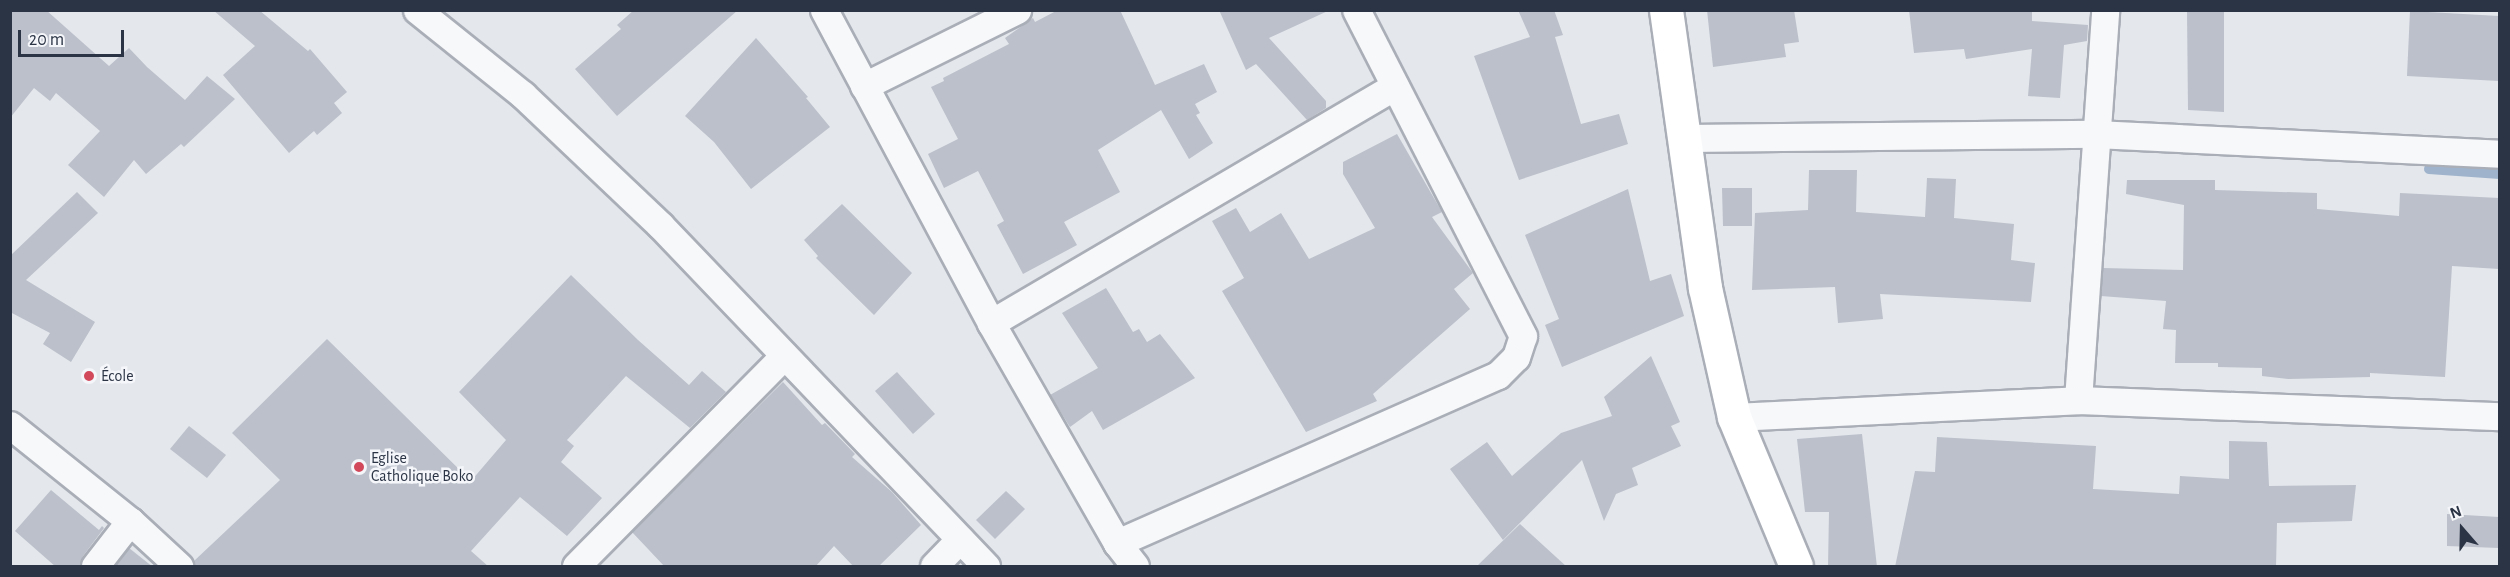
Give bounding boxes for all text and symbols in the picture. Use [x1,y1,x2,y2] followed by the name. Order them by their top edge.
[21,18,128,56] scale bar
[29,31,64,49] text: 20 m
[101,366,134,386] place label: École
[82,369,96,383] marker: École
[371,448,473,486] place label: Eglise Catholique Boko
[352,460,366,474] marker: Eglise Catholique Boko
[2432,499,2492,559] north arrow
[2448,503,2464,522] text: N

